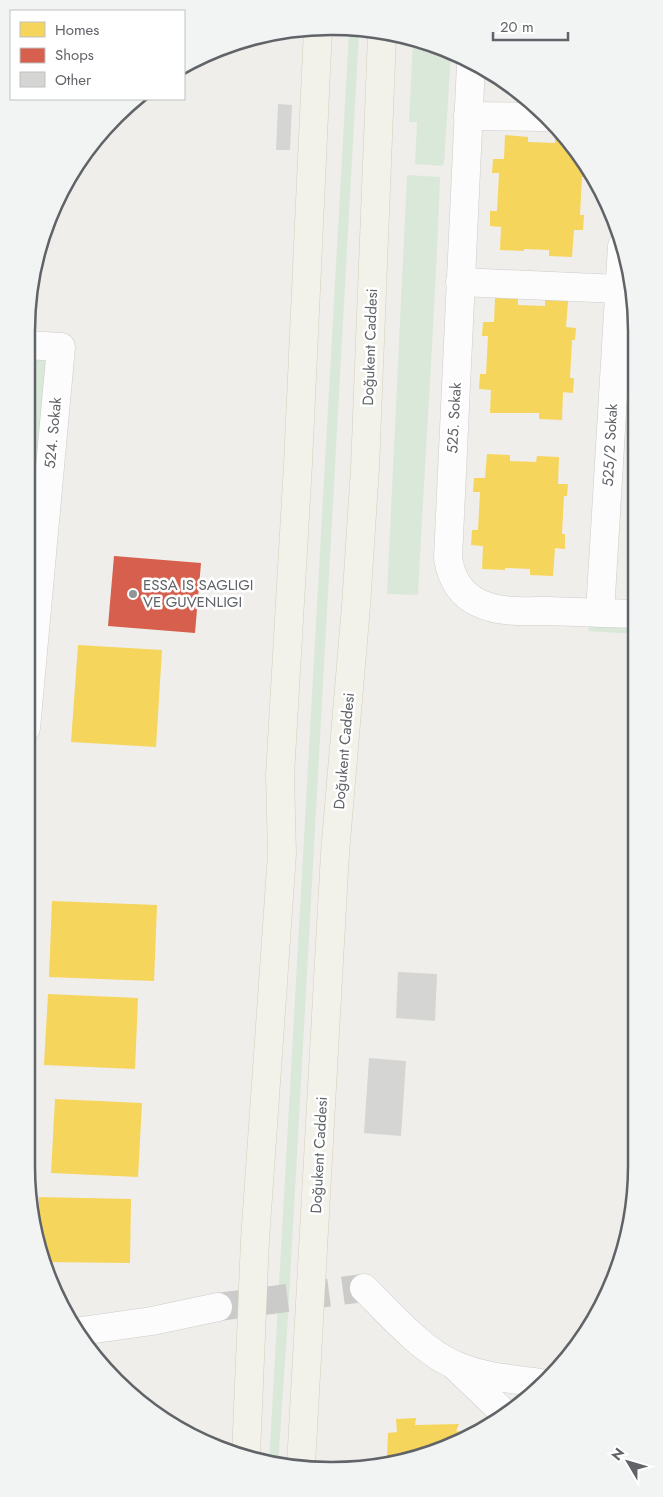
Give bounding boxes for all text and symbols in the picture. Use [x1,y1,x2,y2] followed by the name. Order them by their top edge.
[10,10,185,100] legend
[493,10,568,42] scale bar
[500,16,534,38] text: 20 m
[55,19,99,41] text: Homes
[55,44,94,66] text: Shops
[55,69,92,91] text: Other
[357,288,383,406] street label: Doğukent Caddesi
[441,381,467,454] street label: 525. Sokak
[39,396,67,470] street label: 524. Sokak
[597,403,623,487] street label: 525/2 Sokak
[143,574,254,613] place label: ESSA IS SAGLIGI VE GUVENLIGI
[127,588,139,600] marker: ESSA IS SAGLIGI VE GUVENLIGI
[328,692,360,810] street label: Doğukent Caddesi
[305,1096,333,1214] street label: Doğukent Caddesi
[603,1437,653,1487] north arrow
[606,1443,629,1465] text: N

